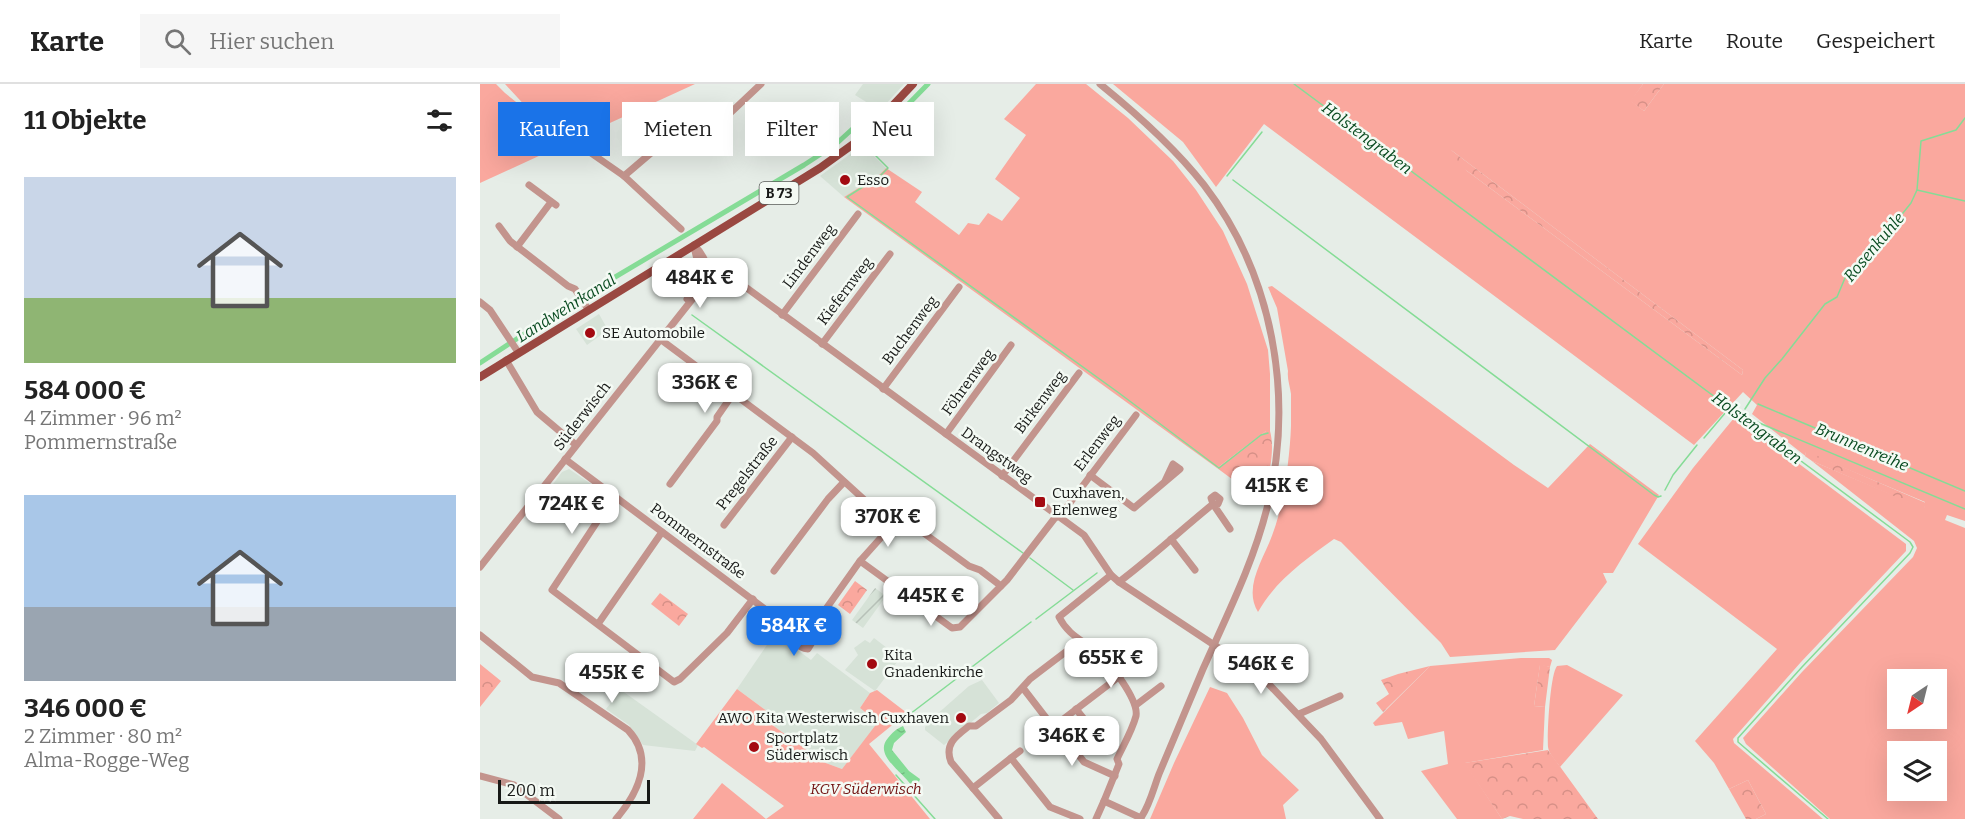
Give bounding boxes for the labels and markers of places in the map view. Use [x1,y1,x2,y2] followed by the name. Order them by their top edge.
[857,171,889,189] place label: Esso
[838,173,852,187] marker: Esso
[651,258,749,309] pin: 484K €
[602,324,705,342] place label: SE Automobile
[583,326,597,340] marker: SE Automobile
[656,363,754,414] pin: 336K €
[1228,466,1326,517] pin: 415K €
[523,484,621,535] pin: 724K €
[1052,484,1124,519] place label: Cuxhaven, Erlenweg
[1033,495,1047,509] marker: Cuxhaven, Erlenweg
[839,497,937,548] pin: 370K €
[882,576,980,627] pin: 445K €
[745,606,843,657] pin: 584K €
[1062,638,1160,689] pin: 655K €
[1212,644,1310,695] pin: 546K €
[884,646,983,681] place label: Kita Gnadenkirche
[563,653,661,704] pin: 455K €
[865,657,879,671] marker: Kita Gnadenkirche
[717,709,949,727] place label: AWO Kita Westerwisch Cuxhaven
[954,711,968,725] marker: AWO Kita Westerwisch Cuxhaven
[1023,716,1121,767] pin: 346K €
[766,729,849,764] place label: Sportplatz Süderwisch
[747,740,761,754] marker: Sportplatz Süderwisch

